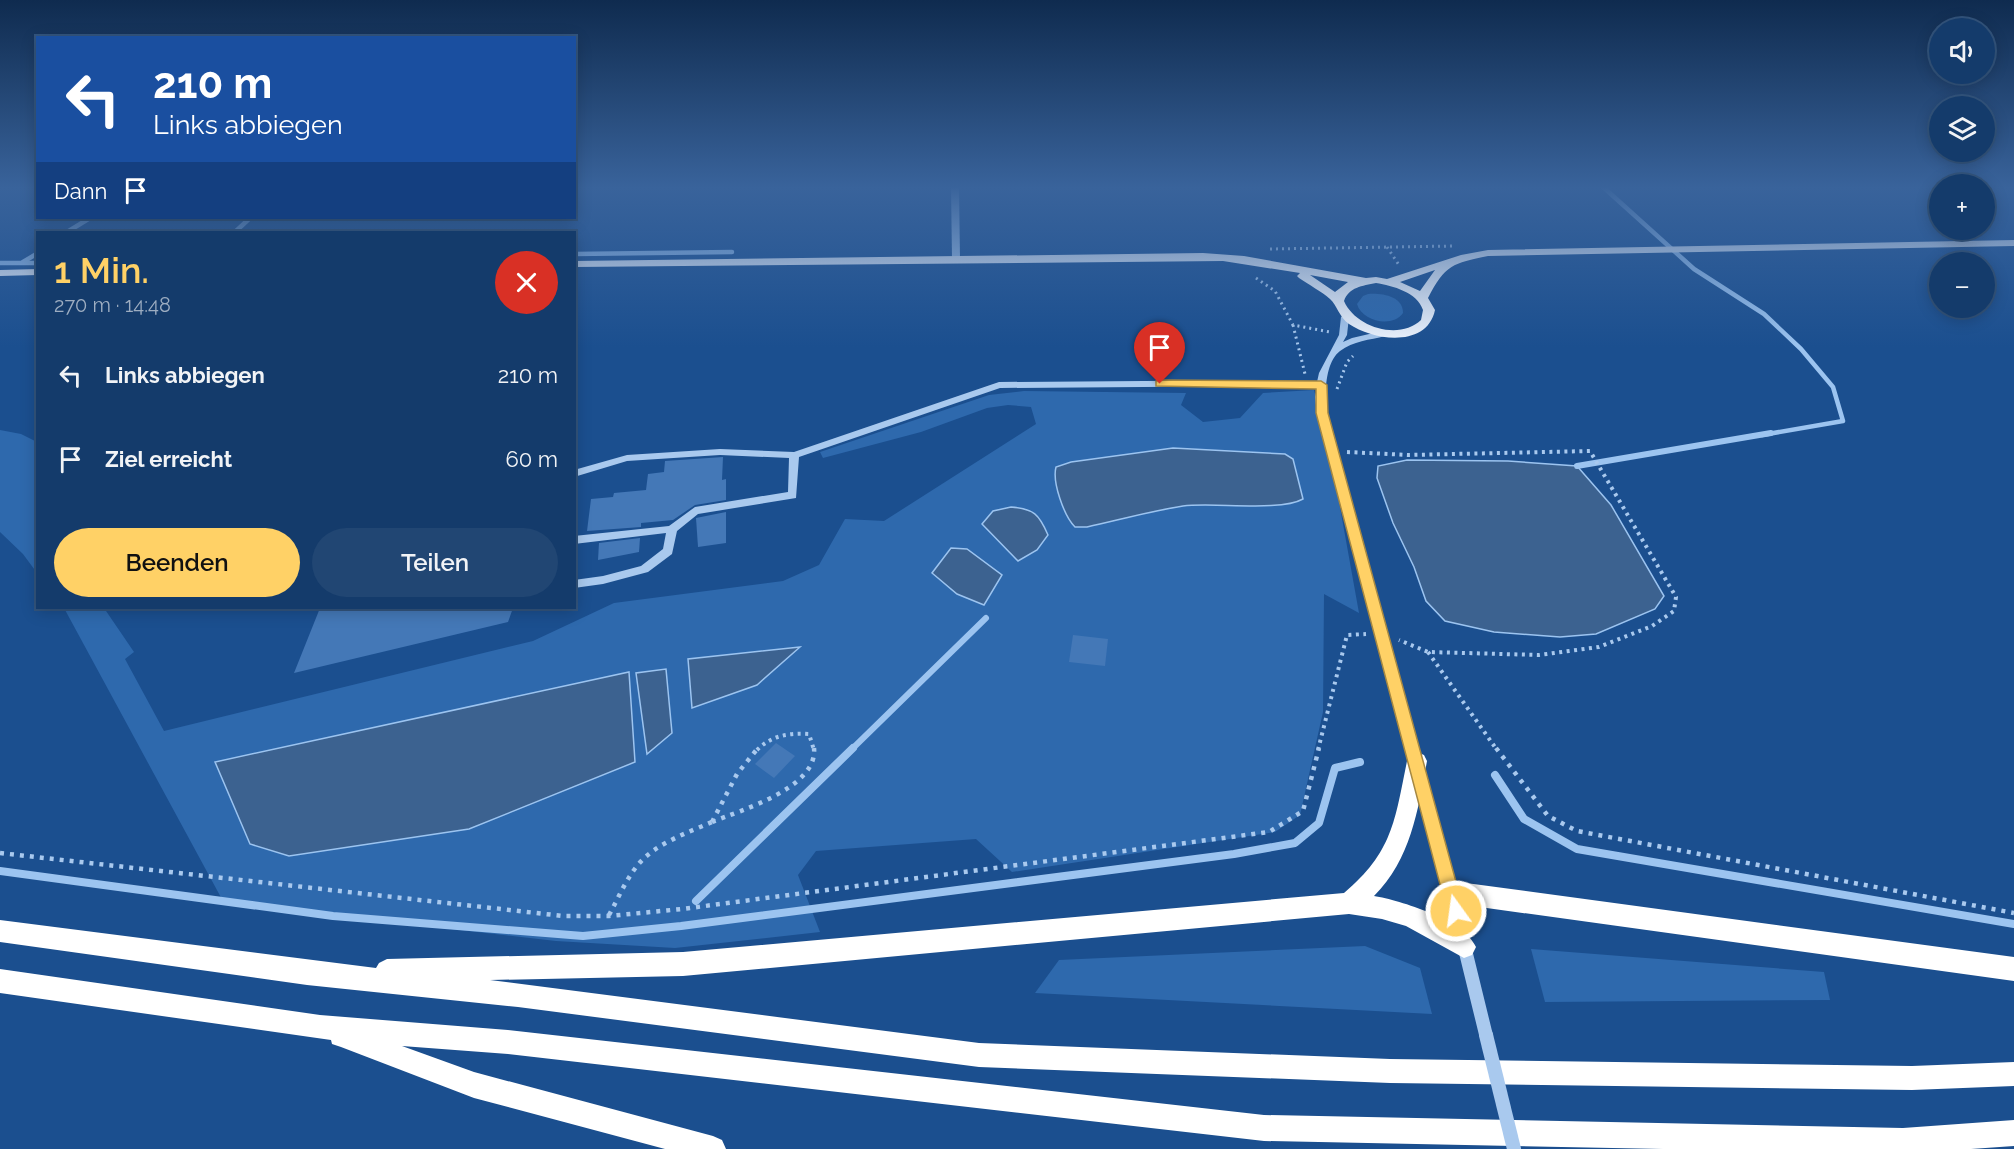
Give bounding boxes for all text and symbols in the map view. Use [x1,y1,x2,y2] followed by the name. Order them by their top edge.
[1929,18,1995,318] map controls
[1929,18,1995,84] button: sound
[153,59,272,108] text: 210 m
[54,60,132,138] icon: left
[1929,96,1995,162] button: layers
[153,109,343,140] text: Links abbiegen
[119,174,152,207] icon: arrive
[1929,174,1995,240] button: +
[54,178,107,204] text: Dann
[54,249,149,291] text: 1 Min.
[495,251,558,314] button: close
[1929,252,1995,318] button: −
[54,293,171,317] text: 270 m · 14:48
[1134,322,1185,384] pin
[1143,331,1176,364] icon: arrive
[54,359,87,392] icon: left
[105,362,265,388] text: Links abbiegen
[498,362,558,388] text: 210 m
[54,443,87,476] icon: arrive
[105,446,232,472] text: Ziel erreicht
[505,446,558,472] text: 60 m
[54,528,300,597] button: Beenden
[312,528,558,597] button: Teilen
[1424,879,1488,943] position arrow

